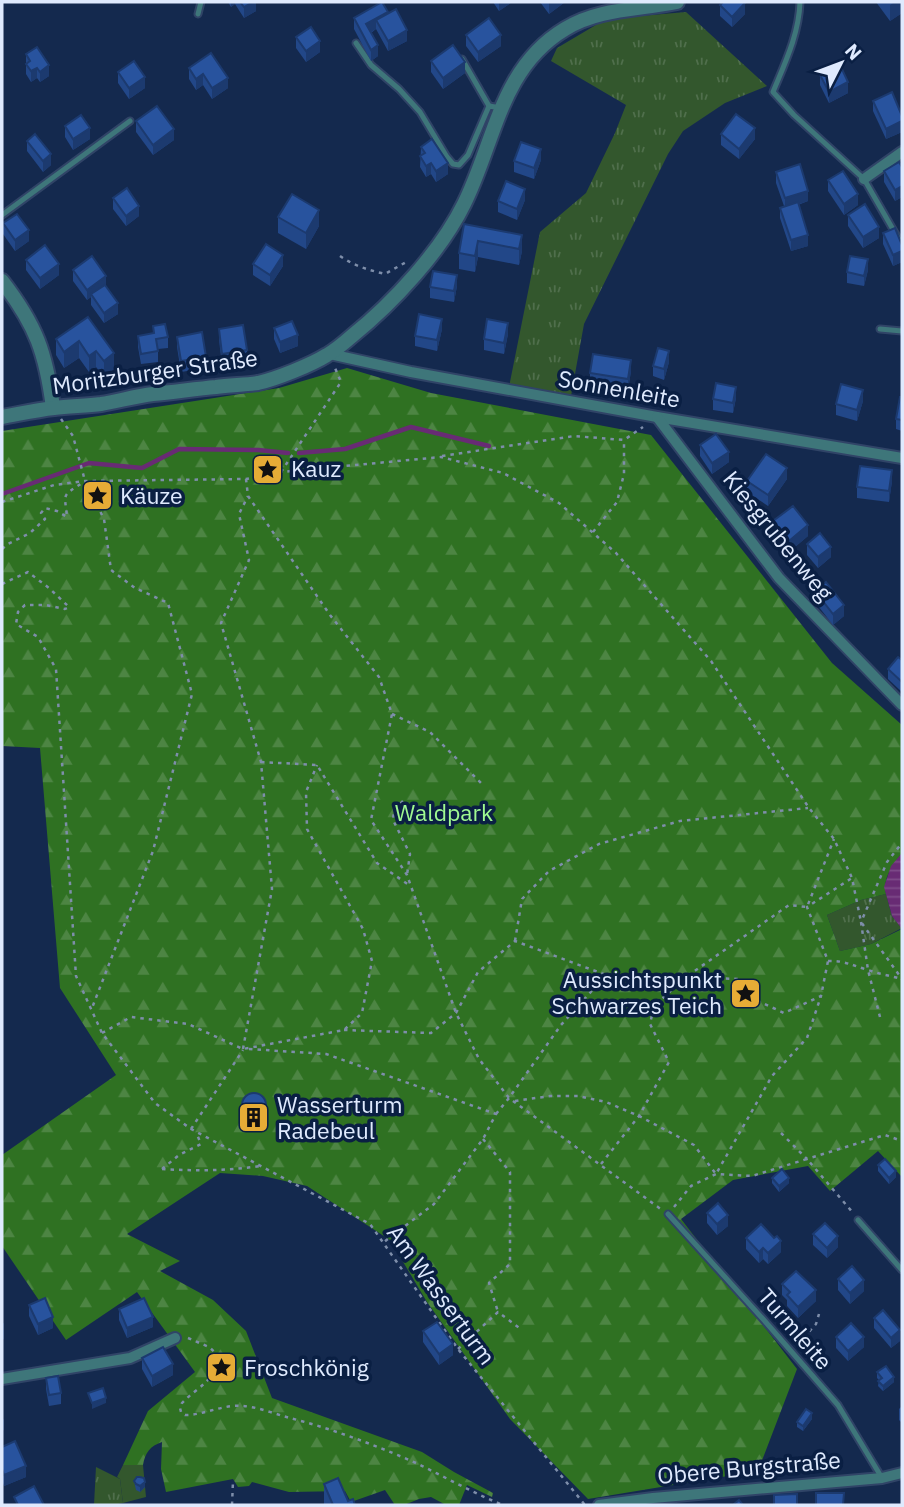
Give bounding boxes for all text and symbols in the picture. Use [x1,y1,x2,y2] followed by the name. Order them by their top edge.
[806,28,876,98] north arrow
[840,38,867,65] text: N
[50,342,259,400] street label: Moritzburger Straße
[556,363,682,413] street label: Sonnenleite
[251,452,285,486] place icon: Kauz
[291,453,341,483] place label: Kauz
[717,464,840,607] street label: Kiesgrubenweg
[80,479,114,513] place icon: Käuze
[120,480,183,510] place label: Käuze
[395,797,493,827] park label: Waldpark
[552,964,722,1020] place label: Aussichtspunkt Schwarzes Teich
[728,976,762,1010] place icon: Aussichtspunkt Schwarzes Teich
[277,1089,403,1145] place label: Wasserturm Radebeul
[237,1101,271,1135] building icon: Wasserturm Radebeul
[381,1218,503,1370] street label: Am Wasserturm
[752,1281,839,1375] street label: Turmleite
[204,1351,238,1385] place icon: Froschkönig
[244,1352,369,1382] place label: Froschkönig
[656,1444,842,1490] street label: Obere Burgstraße

